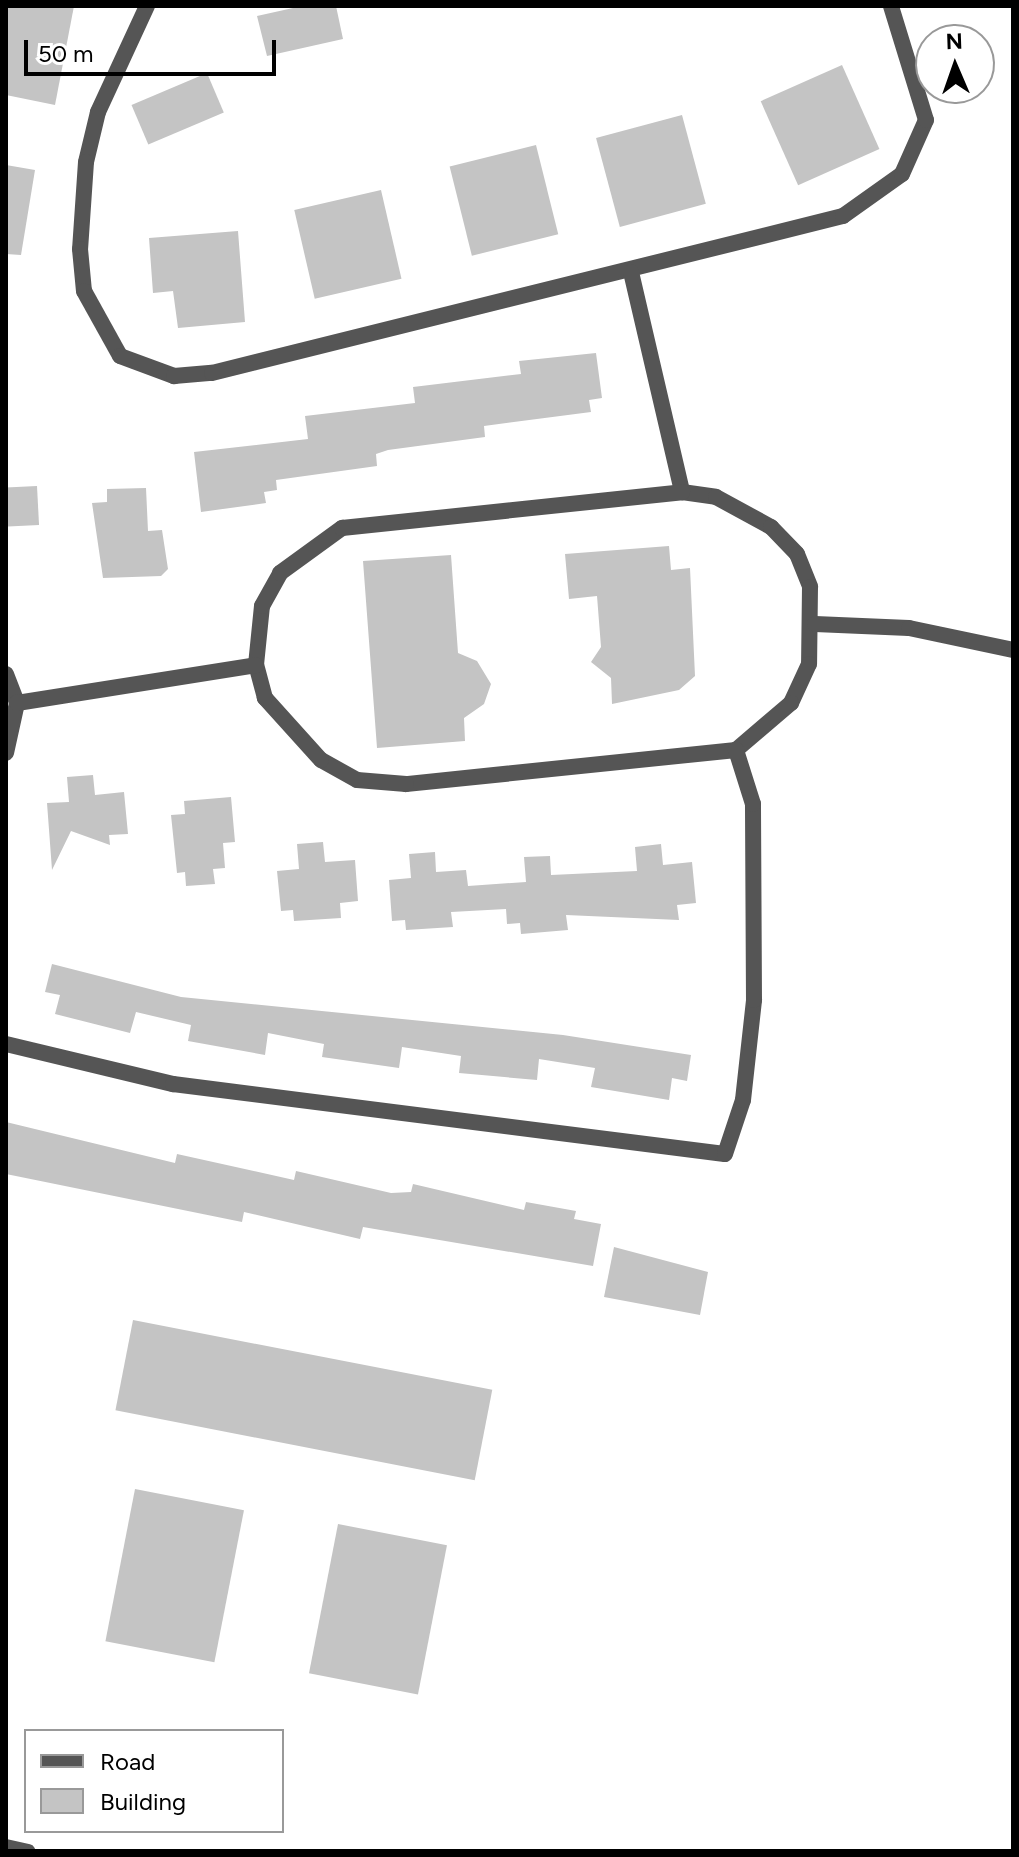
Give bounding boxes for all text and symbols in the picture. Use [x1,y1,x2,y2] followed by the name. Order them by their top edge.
[28,24,280,74] scale bar
[915,24,995,104] north arrow
[945,28,963,55] text: N
[38,39,94,68] text: 50 m
[24,1729,284,1833] legend
[100,1747,155,1776] text: Road
[100,1787,186,1816] text: Building

